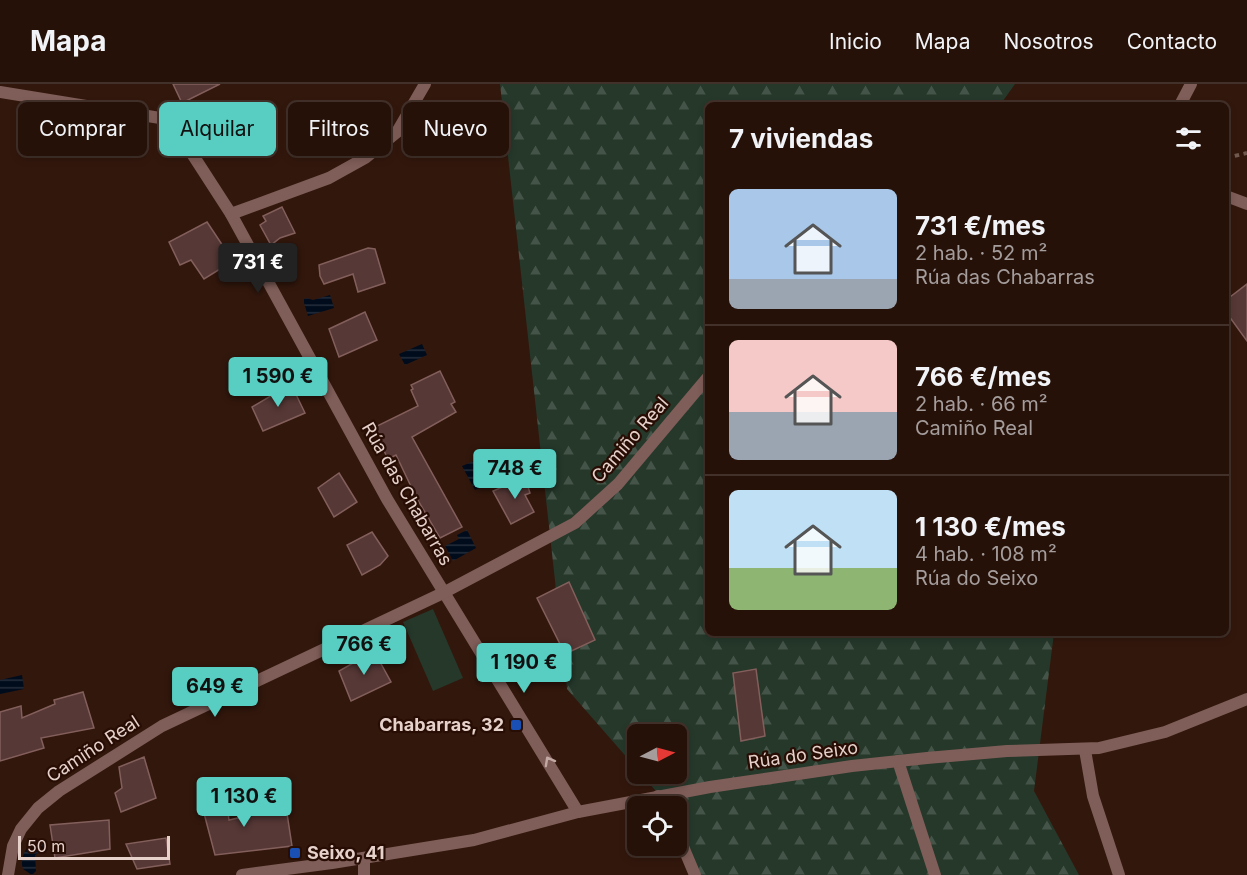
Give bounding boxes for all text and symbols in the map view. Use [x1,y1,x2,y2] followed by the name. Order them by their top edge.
[30,24,107,58] text: Mapa
[829,29,882,54] text: Inicio
[915,29,970,54] text: Mapa
[1003,29,1094,54] text: Nosotros
[1127,29,1217,54] text: Contacto
[18,102,147,156] chip: Comprar
[159,102,276,156] chip: Alquilar
[288,102,391,156] chip: Filtros
[403,102,509,156] chip: Nuevo
[1172,122,1205,155] icon: filters
[729,123,873,154] text: 7 viviendas
[915,210,1046,241] text: 731 €/mes
[777,213,849,285] icon: home
[915,241,1047,265] text: 2 hab. · 52 m²
[216,243,300,294] pin: 731 €
[232,250,284,274] text: 731 €
[915,265,1095,289] text: Rúa das Chabarras
[223,357,333,408] pin: 1 590 €
[915,361,1051,392] text: 766 €/mes
[242,364,314,388] text: 1 590 €
[777,364,849,436] icon: home
[915,392,1048,416] text: 2 hab. · 66 m²
[587,393,672,487] street label: Camiño Real
[915,416,1033,440] text: Camiño Real
[358,418,457,569] street label: Rúa das Chabarras
[473,449,557,500] pin: 748 €
[487,456,543,480] text: 748 €
[915,511,1066,542] text: 1 130 €/mes
[777,514,849,586] icon: home
[915,542,1057,566] text: 4 hab. · 108 m²
[915,566,1038,590] text: Rúa do Seixo
[322,625,406,676] pin: 766 €
[336,632,392,656] text: 766 €
[469,643,579,694] pin: 1 190 €
[491,650,557,674] text: 1 190 €
[173,667,257,718] pin: 649 €
[186,674,244,698] text: 649 €
[42,711,143,786] street label: Camiño Real
[379,714,504,735] place label: Chabarras, 32
[509,718,523,732] marker: Chabarras, 32
[627,724,687,784] north arrow
[627,724,687,856] map controls
[747,736,859,773] street label: Rúa do Seixo
[545,757,556,768] one-way arrow
[189,777,299,828] pin: 1 130 €
[211,784,277,808] text: 1 130 €
[627,796,687,856] button: locate
[18,833,170,860] scale bar
[27,836,65,856] text: 50 m
[307,842,384,863] place label: Seixo, 41
[288,846,302,860] marker: Seixo, 41

